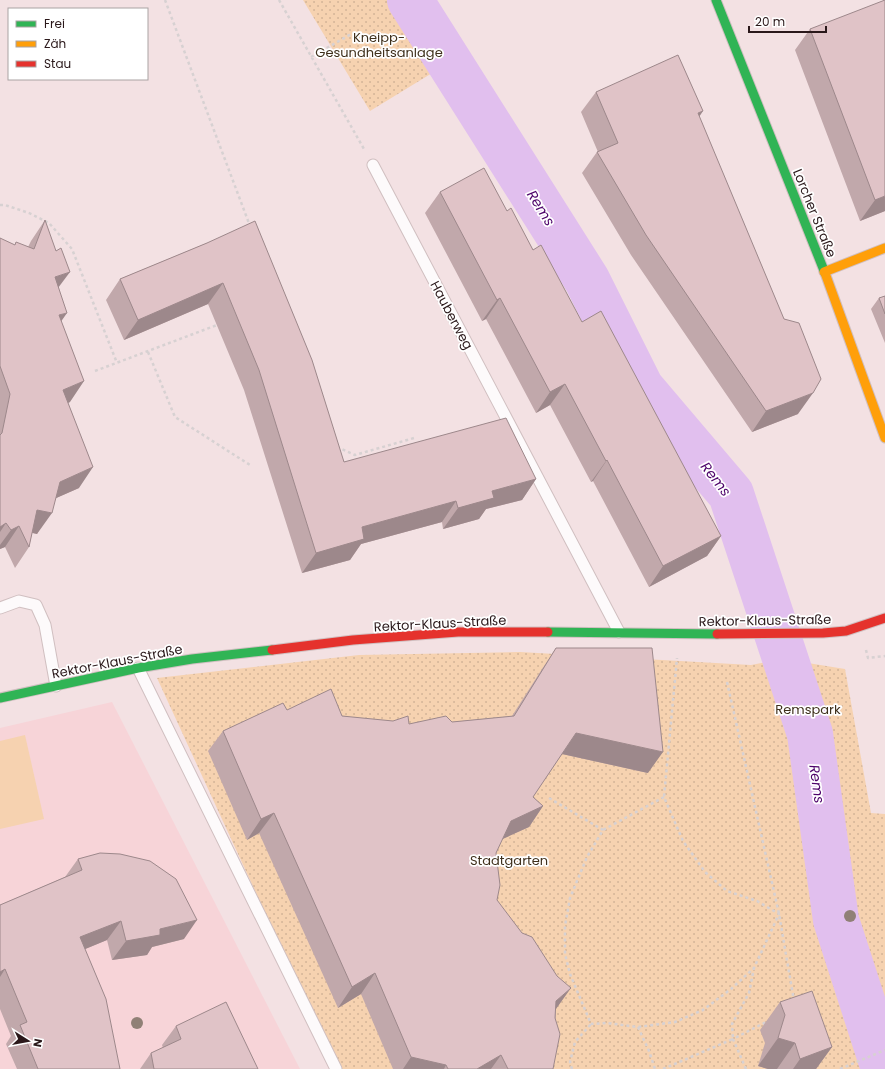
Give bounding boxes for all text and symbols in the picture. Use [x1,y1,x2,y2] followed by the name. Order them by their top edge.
[8,8,148,80] legend
[749,8,826,34] scale bar
[755,13,785,30] text: 20 m
[44,15,65,32] text: Frei
[315,28,443,62] park label: Kneipp- Gesundheitsanlage
[44,35,66,52] text: Zäh
[44,55,71,72] text: Stau
[788,166,841,260] street label: Lorcher Straße
[522,186,560,230] water label: Rems
[425,278,478,353] street label: Hauberweg
[696,458,736,500] water label: Rems
[699,610,832,631] street label: Rektor-Klaus-Straße
[373,611,507,636] street label: Rektor-Klaus-Straße
[50,640,184,683] street label: Rektor-Klaus-Straße
[775,700,841,719] park label: Remspark
[804,763,830,805] water label: Rems
[470,851,548,870] park label: Stadtgarten
[8,1021,48,1061] north arrow
[29,1037,46,1048] text: N

